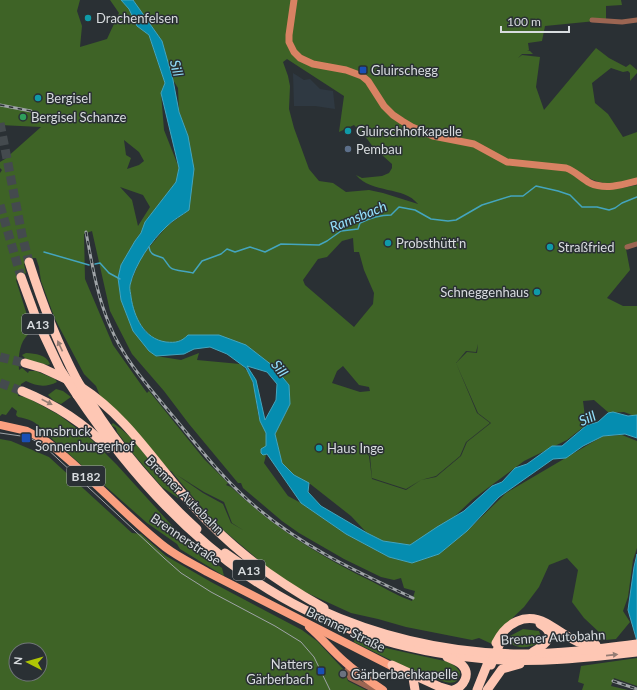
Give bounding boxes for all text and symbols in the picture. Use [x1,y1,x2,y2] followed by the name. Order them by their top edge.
[501,8,569,34] scale bar
[96,10,178,26] place label: Drachenfelsen
[83,13,93,23] marker: Drachenfelsen
[507,14,541,29] text: 100 m
[167,58,187,78] water label: Sill
[371,62,438,78] place label: Gluirschegg
[358,65,368,75] marker: Gluirschegg
[46,90,91,106] place label: Bergisel
[33,93,43,103] marker: Bergisel
[31,109,126,125] place label: Bergisel Schanze
[18,112,28,122] marker: Bergisel Schanze
[356,123,462,139] place label: Gluirschhofkapelle
[343,126,353,136] marker: Gluirschhofkapelle
[356,141,402,157] place label: Pembau
[343,144,353,154] marker: Pembau
[327,197,389,235] water label: Ramsbach
[396,235,466,251] place label: Probsthütt'n
[383,238,393,248] marker: Probsthütt'n
[558,239,614,255] place label: Straßfried
[545,242,555,252] marker: Straßfried
[440,284,529,300] place label: Schneggenhaus
[532,287,542,297] marker: Schneggenhaus
[22,314,54,334] road number: A13
[57,340,63,351] one-way arrow
[268,356,292,380] water label: Sill
[41,399,52,405] one-way arrow
[576,407,598,429] water label: Sill
[35,423,135,454] place label: Innsbruck Sonnenburgerhof
[20,432,32,444] marker: Innsbruck Sonnenburgerhof
[327,440,384,456] place label: Haus Inge
[314,443,324,453] marker: Haus Inge
[142,452,228,538] street label: Brenner Autobahn
[67,466,105,486] road number: B182
[148,510,224,568] street label: Brennerstraße
[233,560,265,580] road number: A13
[304,603,388,655] street label: Brenner Straße
[500,626,606,648] street label: Brenner Autobahn
[8,642,48,682] north arrow
[606,651,618,658] one-way arrow
[11,656,24,666] text: N
[246,656,313,687] place label: Natters Gärberbach
[316,666,326,676] marker: Natters Gärberbach
[351,666,458,682] place label: Gärberbachkapelle
[338,669,348,679] marker: Gärberbachkapelle

